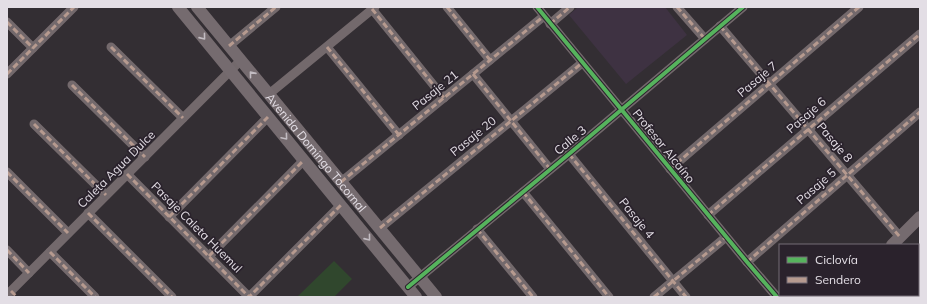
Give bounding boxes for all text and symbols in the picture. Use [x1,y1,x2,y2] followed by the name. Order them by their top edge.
[198,33,205,40] one-way arrow
[734,58,780,100] street label: Pasaje 7
[409,67,461,113] street label: Pasaje 21
[250,71,257,78] one-way arrow
[263,90,370,215] street label: Avenida Domingo Tocornal
[783,94,829,136] street label: Pasaje 6
[630,106,699,186] street label: Profesor Alcaíno
[447,113,499,159] street label: Pasaje 20
[814,119,856,165] street label: Pasaje 8
[551,122,589,158] street label: Calle 3
[74,127,158,211] street label: Caleta Agua Dulce
[281,133,288,140] one-way arrow
[793,165,839,207] street label: Pasaje 5
[148,178,246,276] street label: Pasaje Caleta Huemul
[616,195,658,241] street label: Pasaje 4
[363,233,370,240] one-way arrow
[779,244,919,296] legend
[815,252,858,267] text: Ciclovía
[815,272,861,287] text: Sendero

